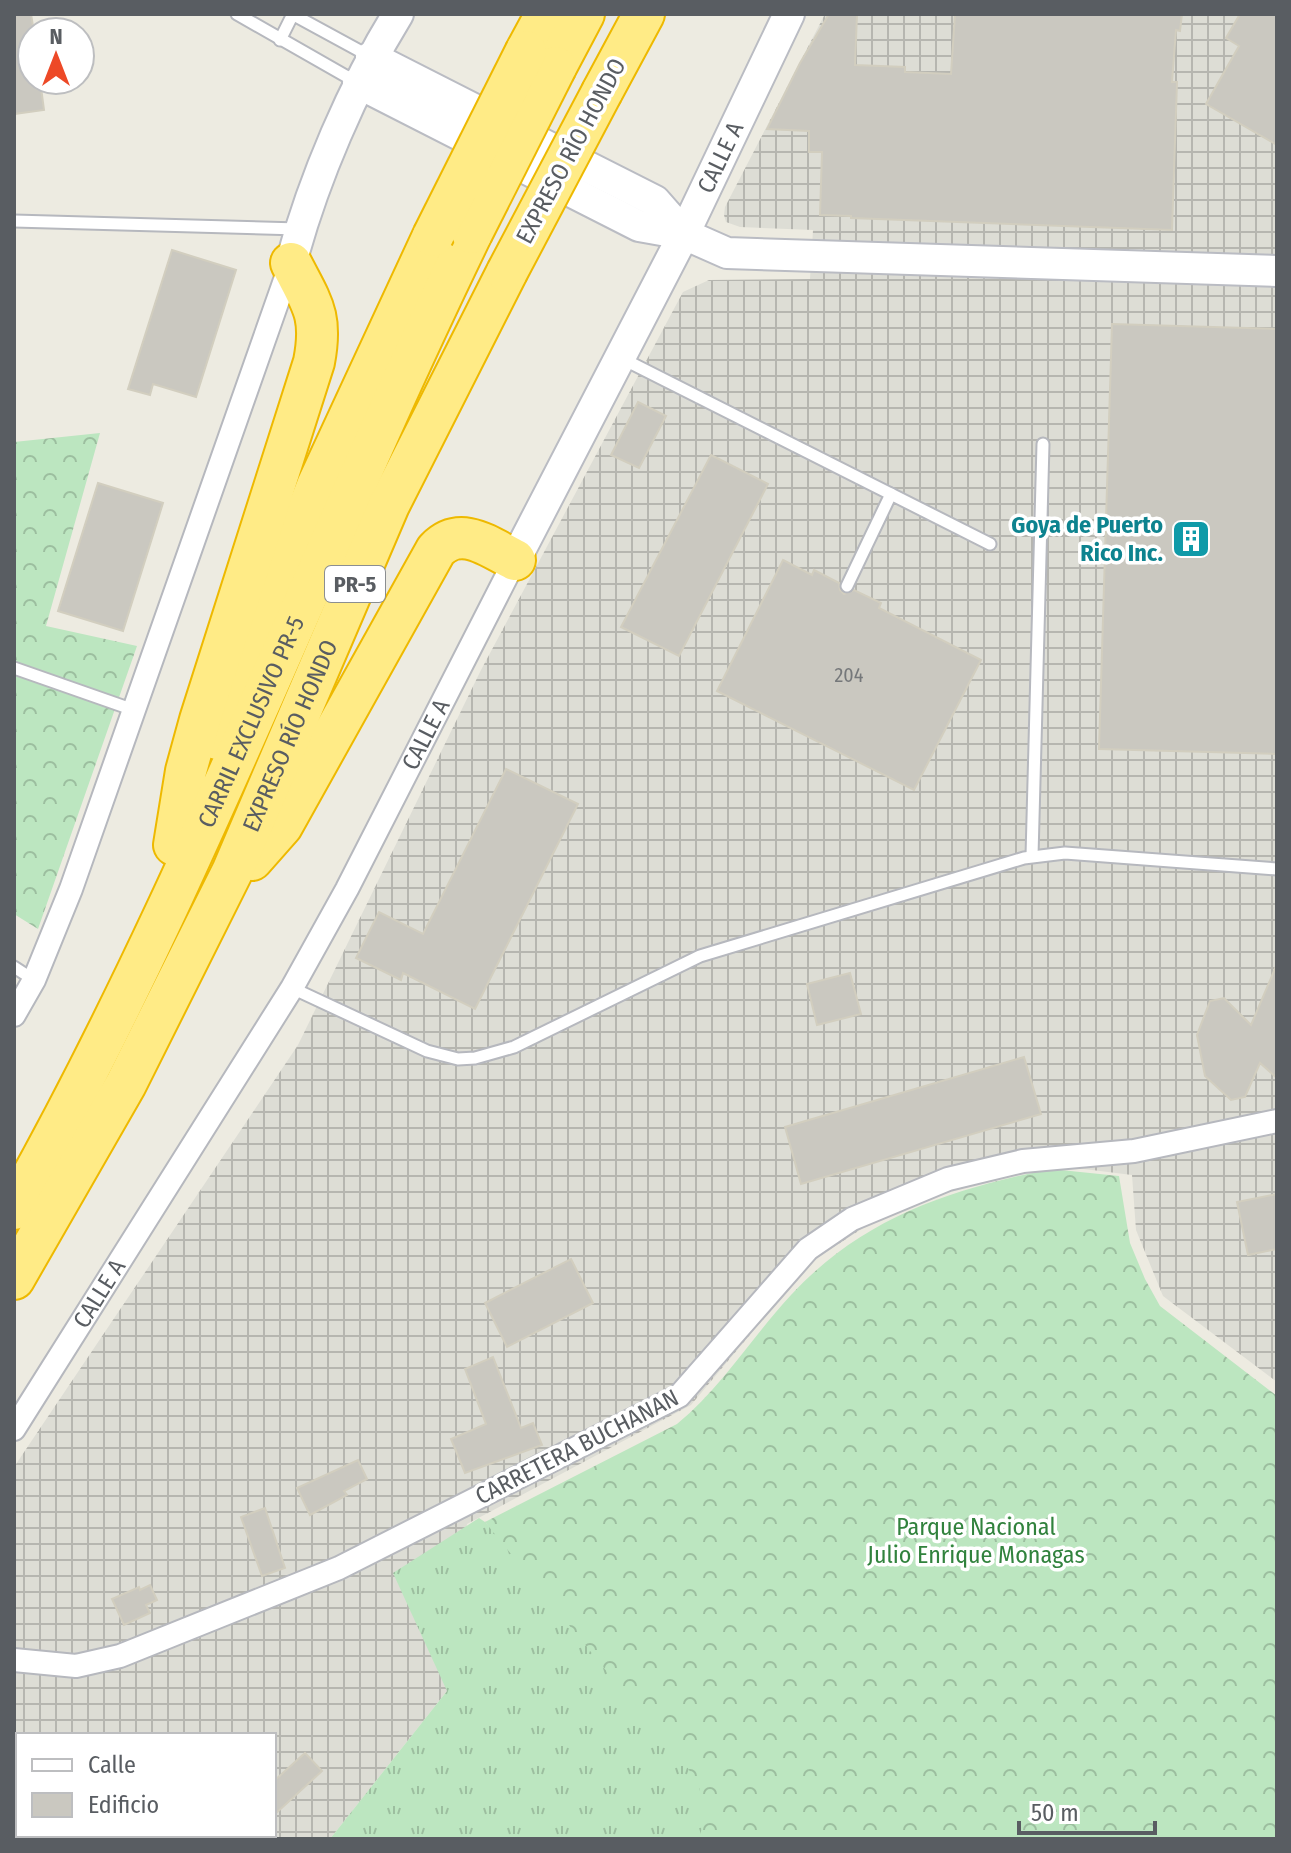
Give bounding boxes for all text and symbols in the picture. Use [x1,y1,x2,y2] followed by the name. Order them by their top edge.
[16,16,96,96] north arrow
[49,23,63,50] text: N
[510,53,632,248] street label: EXPRESO RÍO HONDO
[692,117,750,198] street label: CALLE A
[1011,511,1163,567] place label: Goya de Puerto Rico Inc.
[1170,518,1212,560] building icon: Goya de Puerto Rico Inc.
[325,566,385,602] road number: PR-5
[192,612,310,832] street label: CARRIL EXCLUSIVO PR-5
[237,636,344,836] street label: EXPRESO RÍO HONDO
[835,663,864,687] house number: 204
[396,694,456,775] street label: CALLE A
[67,1254,132,1333] street label: CALLE A
[471,1384,683,1510] street label: CARRETERA BUCHANAN
[867,1513,1085,1569] park label: Parque Nacional Julio Enrique Monagas
[16,1733,276,1837] legend
[88,1751,136,1779] text: Calle
[1019,1785,1155,1835] scale bar
[88,1791,159,1819] text: Edificio
[1031,1799,1079,1827] text: 50 m

